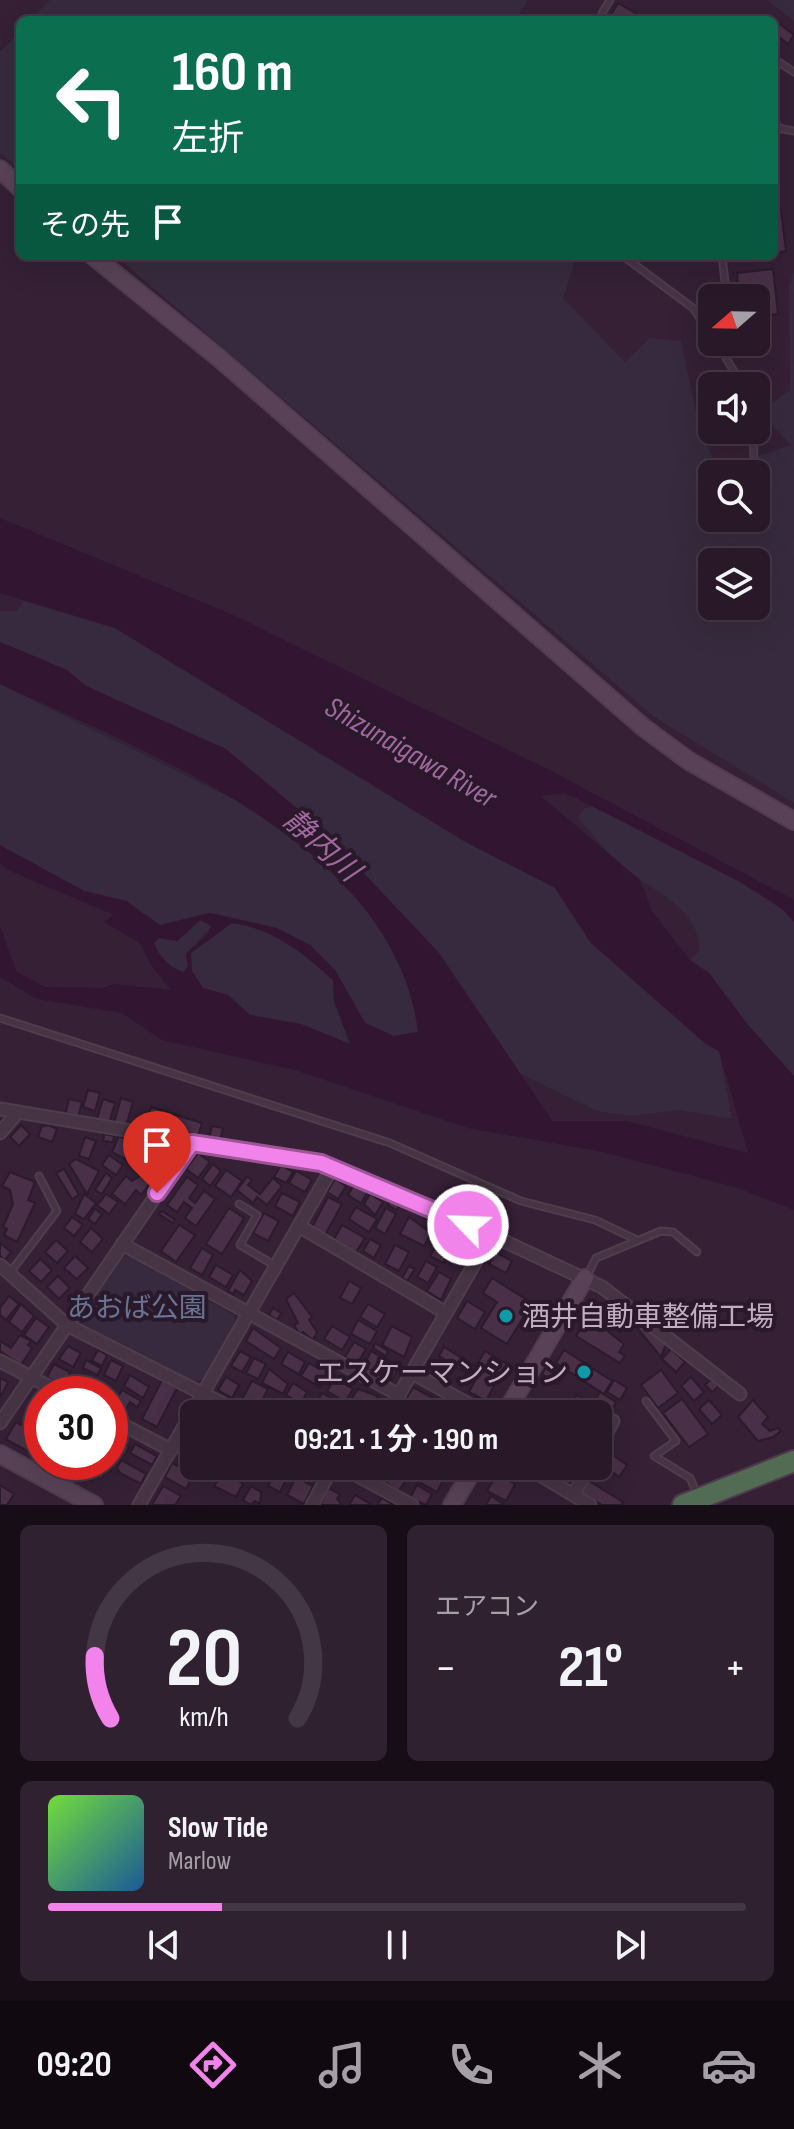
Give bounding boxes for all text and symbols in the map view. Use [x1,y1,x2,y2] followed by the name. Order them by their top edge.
[172,40,293,107] text: 160 m
[40,48,144,152] icon: left
[172,118,244,161] text: 左折
[146,200,190,244] icon: arrive
[40,208,130,244] text: その先
[698,284,770,356] north arrow
[698,284,770,620] map controls
[698,372,770,444] button: sound
[698,460,770,532] button: search
[698,548,770,620] button: layers
[319,689,504,817] water label: Shizunaigawa River
[276,802,369,891] water label: 静内川
[123,1111,191,1193] pin
[135,1123,179,1167] icon: arrive
[426,1183,510,1267] position arrow
[67,1292,207,1325] park label: あおば公園
[522,1301,774,1334] place label: 酒井自動車整備工場
[497,1307,515,1325] marker: 酒井自動車整備工場
[316,1357,568,1390] place label: エスケーマンション
[575,1363,593,1381] marker: エスケーマンション
[24,1376,128,1480] speed limit sign: 30
[294,1422,498,1458] text: 09:21 · 1 分 · 190 m
[435,1592,539,1623] text: エアコン
[165,1610,242,1710] text: 20
[558,1632,623,1704] text: 21°
[435,1642,457,1695] text: −
[724,1642,746,1695] text: +
[179,1700,228,1735] text: km/h
[168,1810,268,1846] text: Slow Tide
[168,1846,231,1877] text: Marlow
[142,1923,186,1967] icon: previous
[375,1923,419,1967] icon: pause
[608,1923,652,1967] icon: next
[185,2037,241,2093] icon: directions
[314,2037,370,2093] icon: music
[443,2037,499,2093] icon: phone
[572,2037,628,2093] icon: climate
[701,2037,757,2093] icon: car
[37,2044,112,2087] text: 09:20

